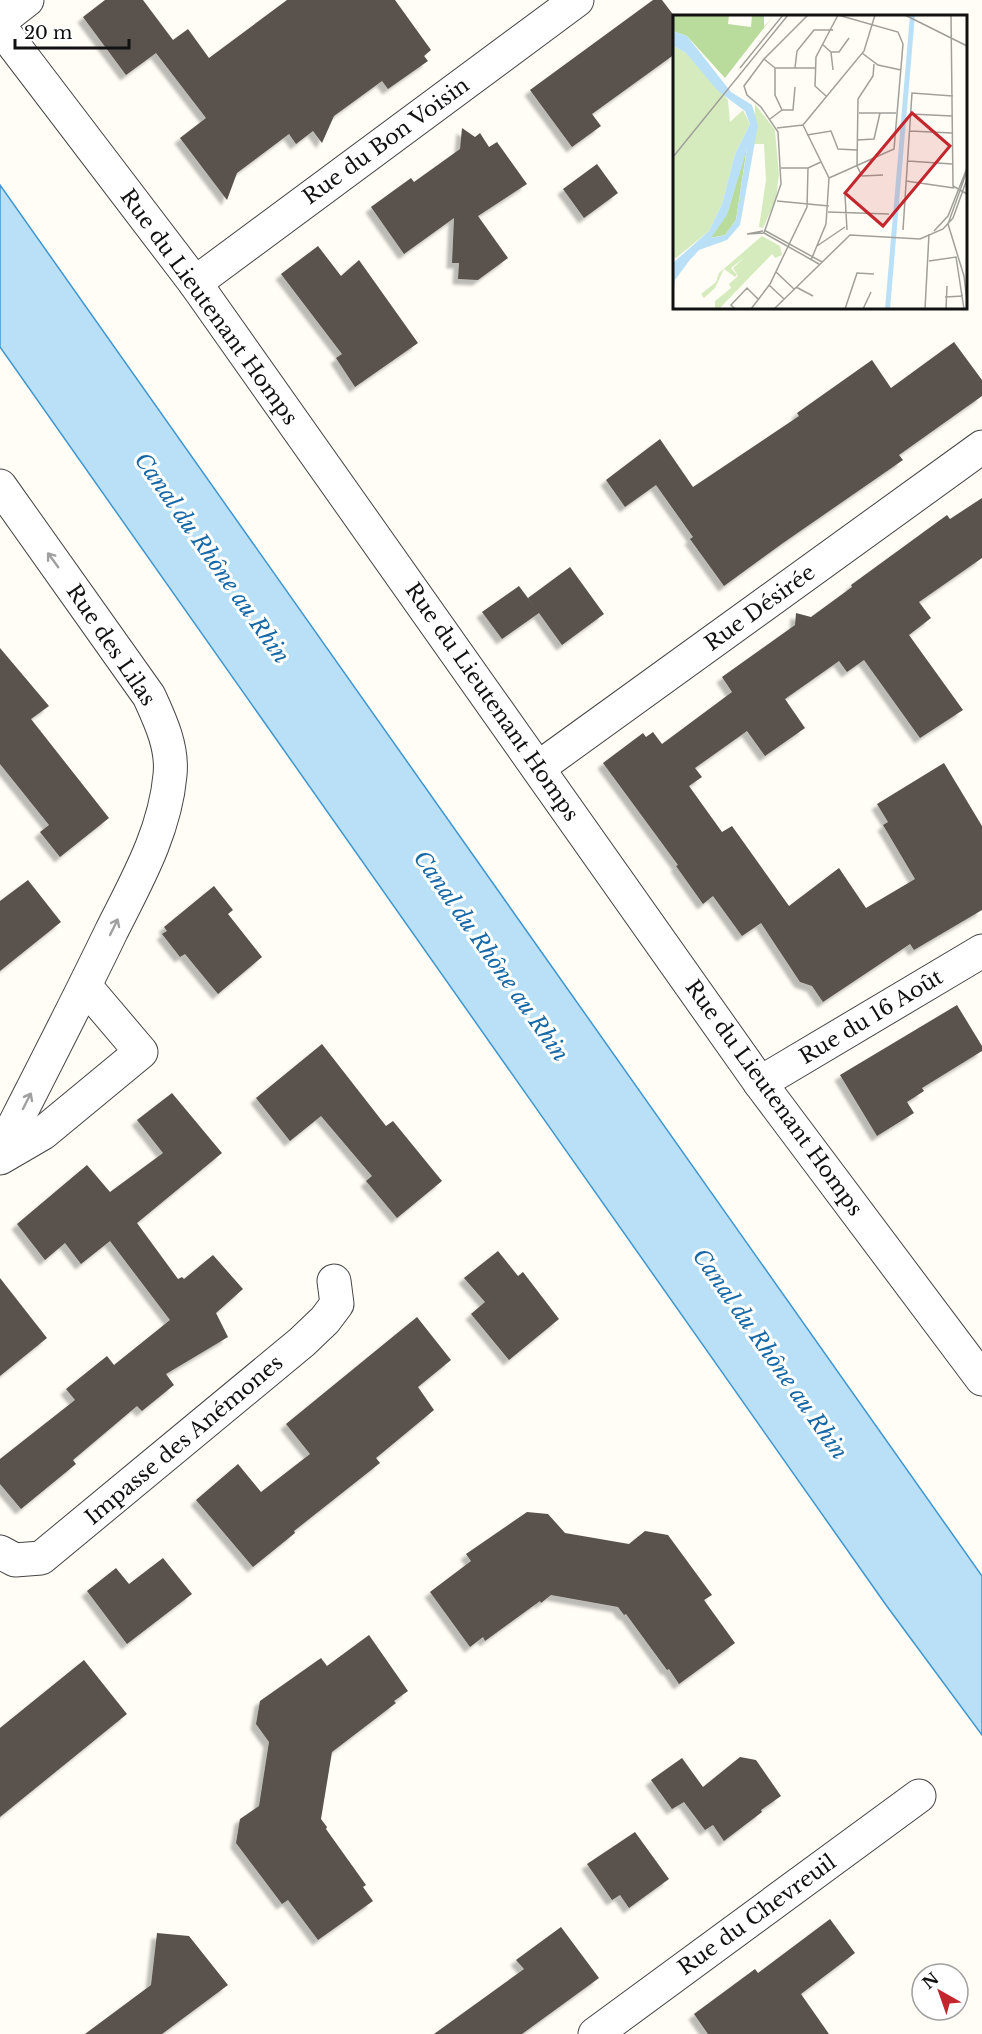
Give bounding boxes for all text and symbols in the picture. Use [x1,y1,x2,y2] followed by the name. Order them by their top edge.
[15,12,129,50] scale bar
[673,15,967,309] inset map
[24,22,72,44] text: 20 m
[298,72,474,210] street label: Rue du Bon Voisin
[115,184,303,430] street label: Rue du Lieutenant Homps
[129,447,295,669] water label: Canal du Rhône au Rhin
[47,552,59,568] one-way arrow
[700,559,820,657] street label: Rue Désirée
[400,578,584,826] street label: Rue du Lieutenant Homps
[61,579,161,711] street label: Rue des Lilas
[408,845,574,1067] water label: Canal du Rhône au Rhin
[108,918,120,936] one-way arrow
[795,964,947,1070] street label: Rue du 16 Août
[680,975,868,1221] street label: Rue du Lieutenant Homps
[21,1093,33,1111] one-way arrow
[687,1243,853,1465] water label: Canal du Rhône au Rhin
[80,1350,288,1530] street label: Impasse des Anémones
[673,1849,841,1981] street label: Rue du Chevreuil
[910,1962,970,2022] north arrow
[918,1968,943,1993] text: N

